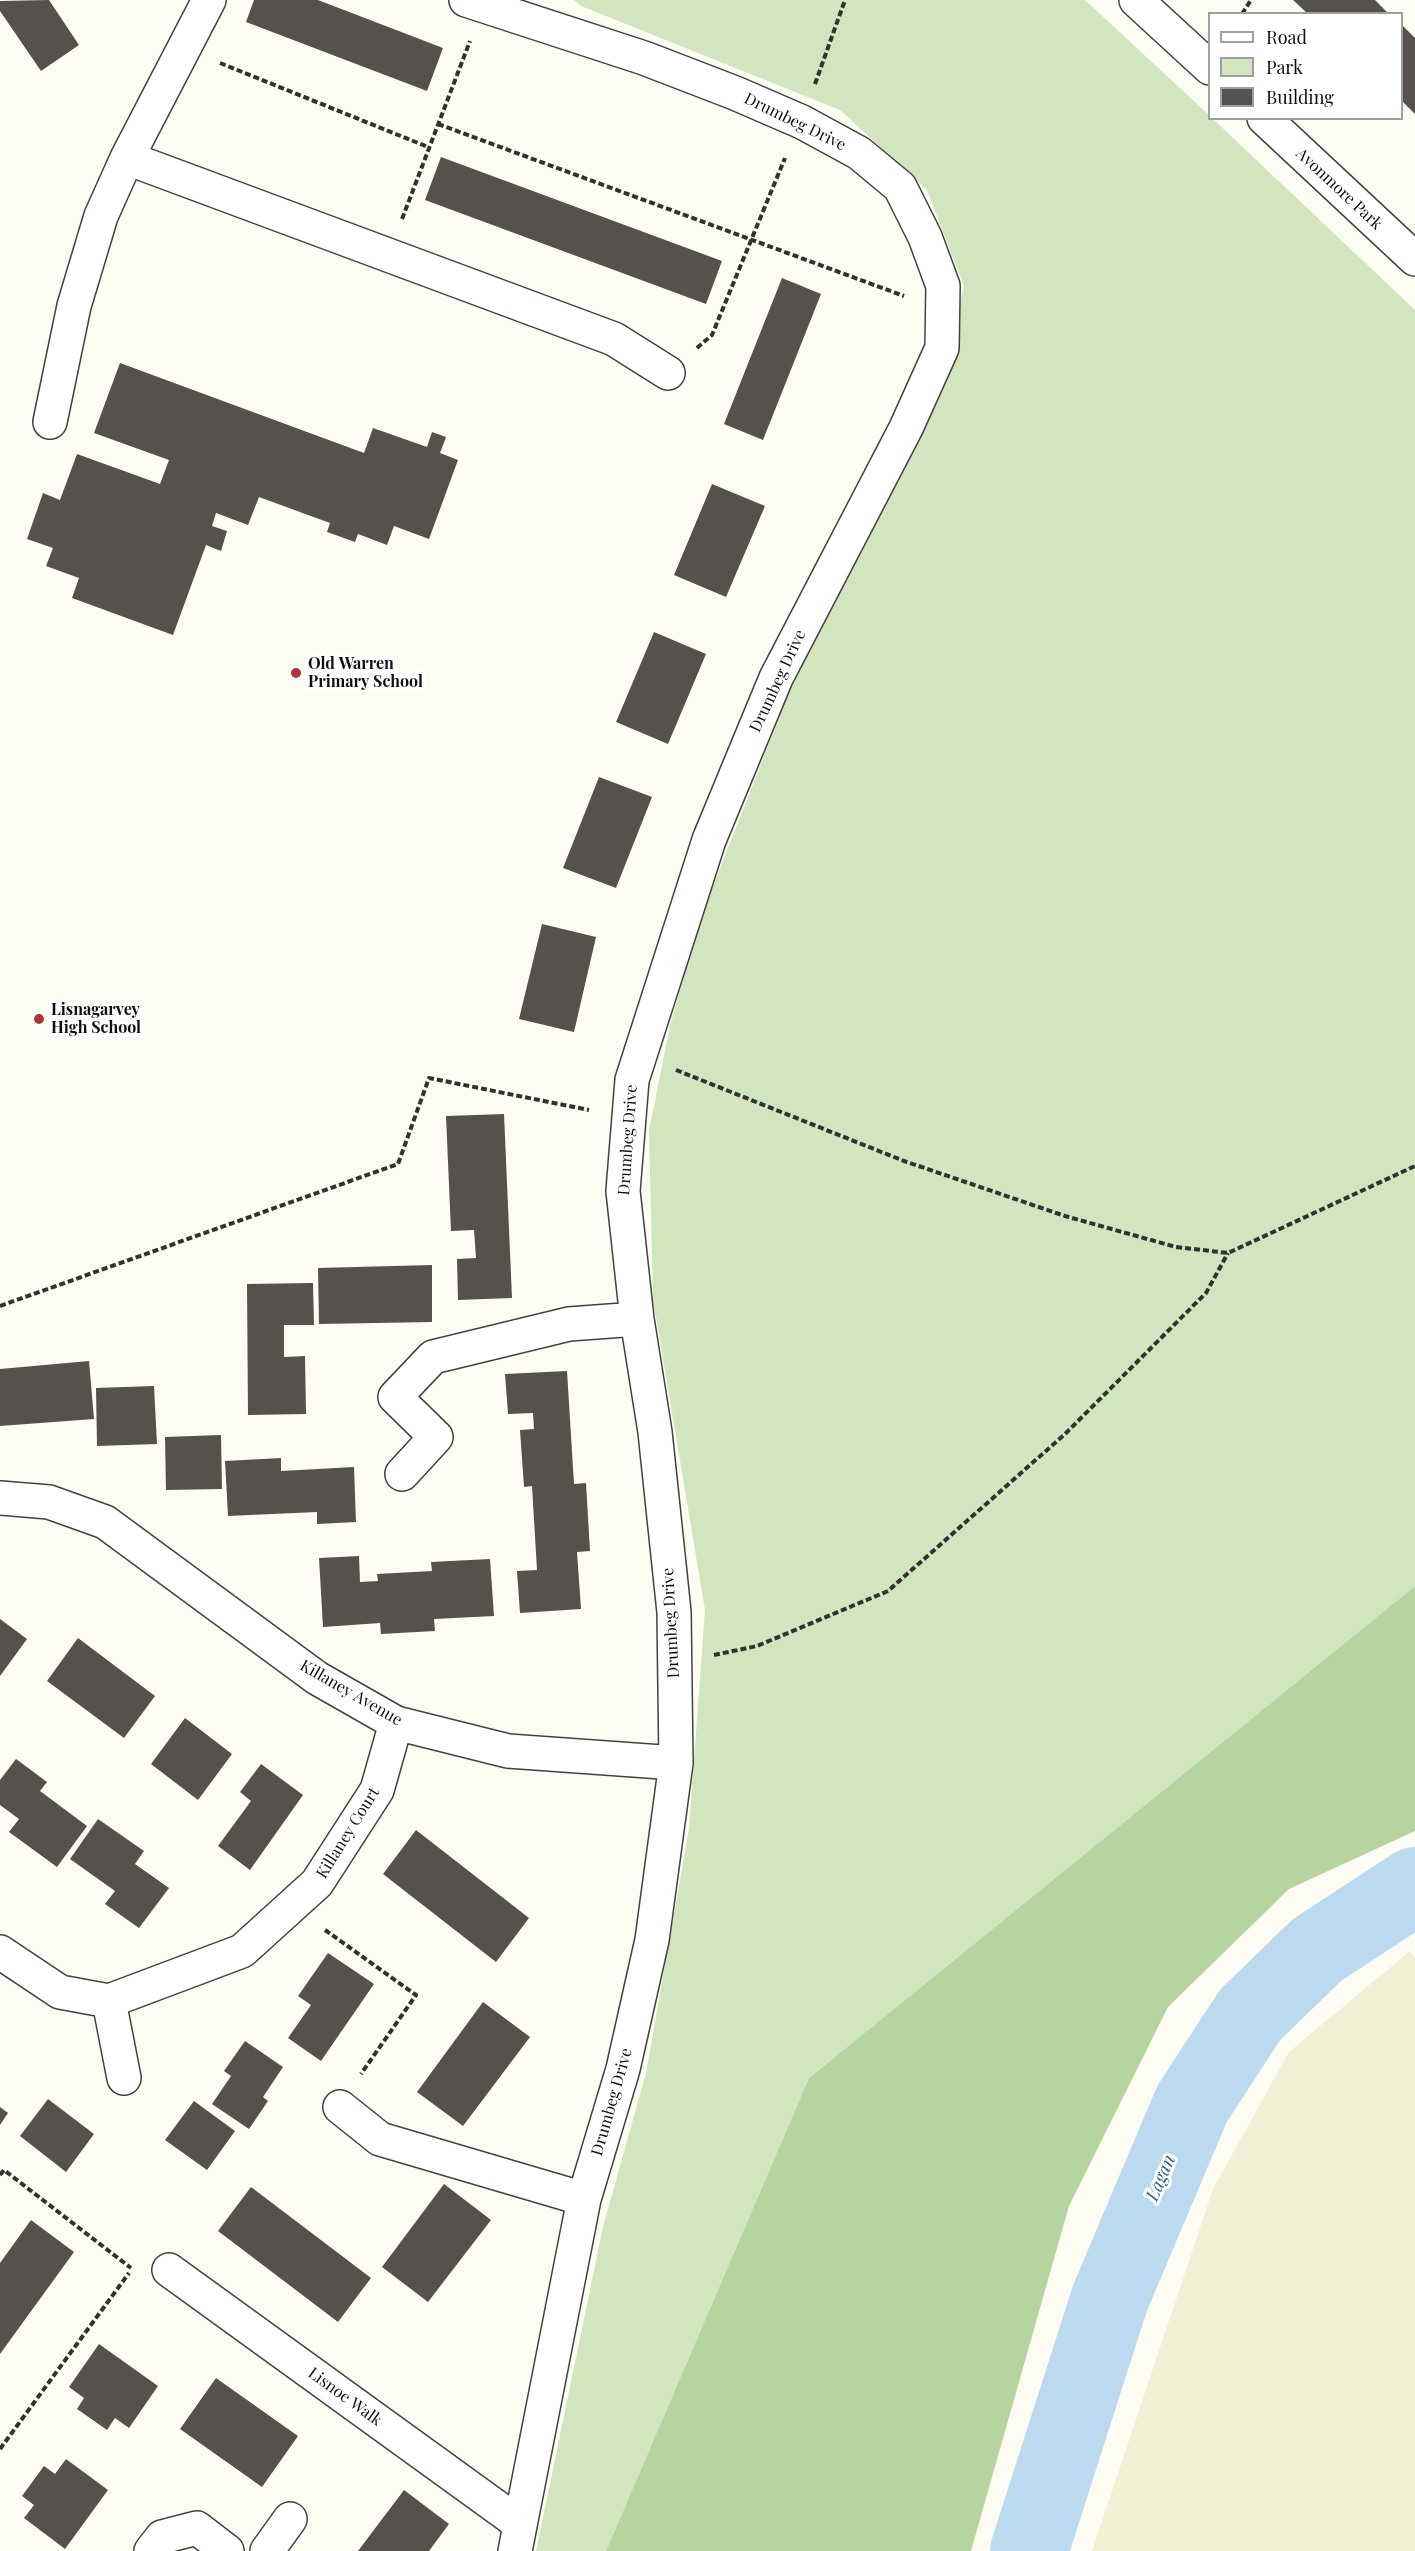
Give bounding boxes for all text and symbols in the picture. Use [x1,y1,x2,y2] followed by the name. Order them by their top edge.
[1208,12,1403,120] legend
[1266,25,1307,49] text: Road
[1266,55,1303,79] text: Park
[1266,85,1334,109] text: Building
[741,89,849,155] street label: Drumbeg Drive
[1292,144,1386,234] street label: Avonmore Park
[746,627,810,735] street label: Drumbeg Drive
[308,654,423,692] place label: Old Warren Primary School
[289,666,303,680] marker: Old Warren Primary School
[51,1000,141,1038] place label: Lisnagarvey High School
[32,1012,46,1026] marker: Lisnagarvey High School
[615,1084,641,1196] street label: Drumbeg Drive
[659,1567,683,1679] street label: Drumbeg Drive
[297,1656,405,1730] street label: Killaney Avenue
[312,1784,384,1882] street label: Killaney Court
[587,2046,637,2158] street label: Drumbeg Drive
[1142,2152,1180,2204] water label: Lagan
[304,2364,386,2430] street label: Lisnoe Walk

